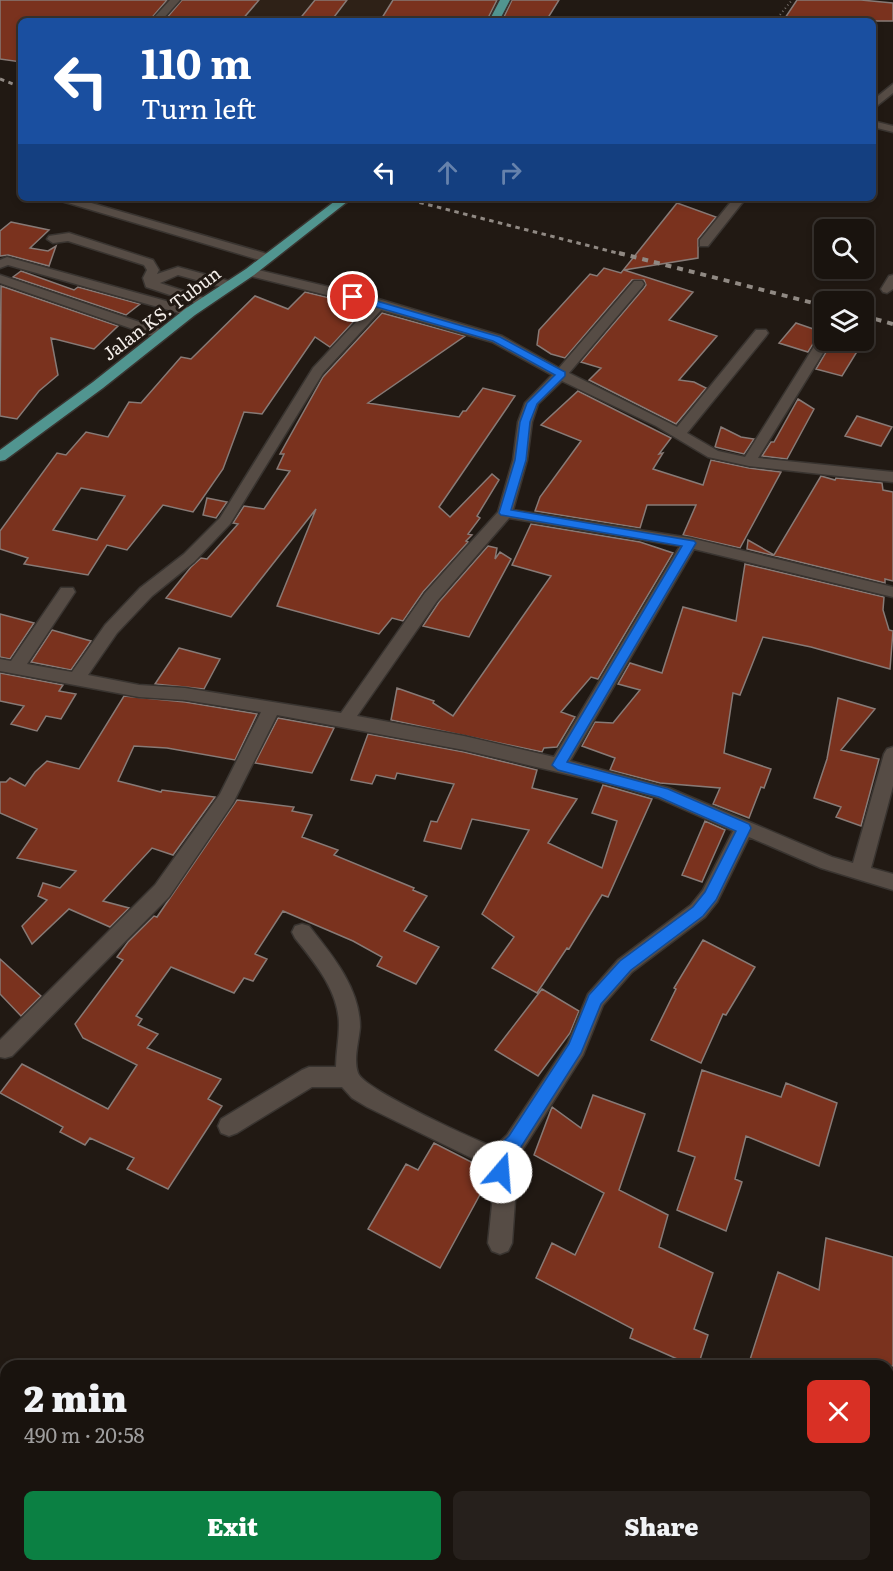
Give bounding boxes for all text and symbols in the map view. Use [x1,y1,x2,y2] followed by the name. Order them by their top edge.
[141,30,252,92] text: 110 m
[42,42,120,120] icon: left
[141,87,256,127] text: Turn left
[368,156,401,189] icon: left
[431,156,464,189] icon: ahead
[494,156,527,189] icon: right
[814,219,874,351] map controls
[814,219,874,279] button: search
[96,259,226,366] street label: Jalan KS. Tubun
[327,271,378,322] pin
[336,280,369,313] icon: arrive
[814,291,874,351] button: layers
[469,1140,533,1204] position arrow
[24,1370,127,1423] text: 2 min
[807,1380,870,1443] button: close
[24,1419,145,1449] text: 490 m · 20:58
[24,1491,441,1560] button: Exit
[453,1491,870,1560] button: Share

